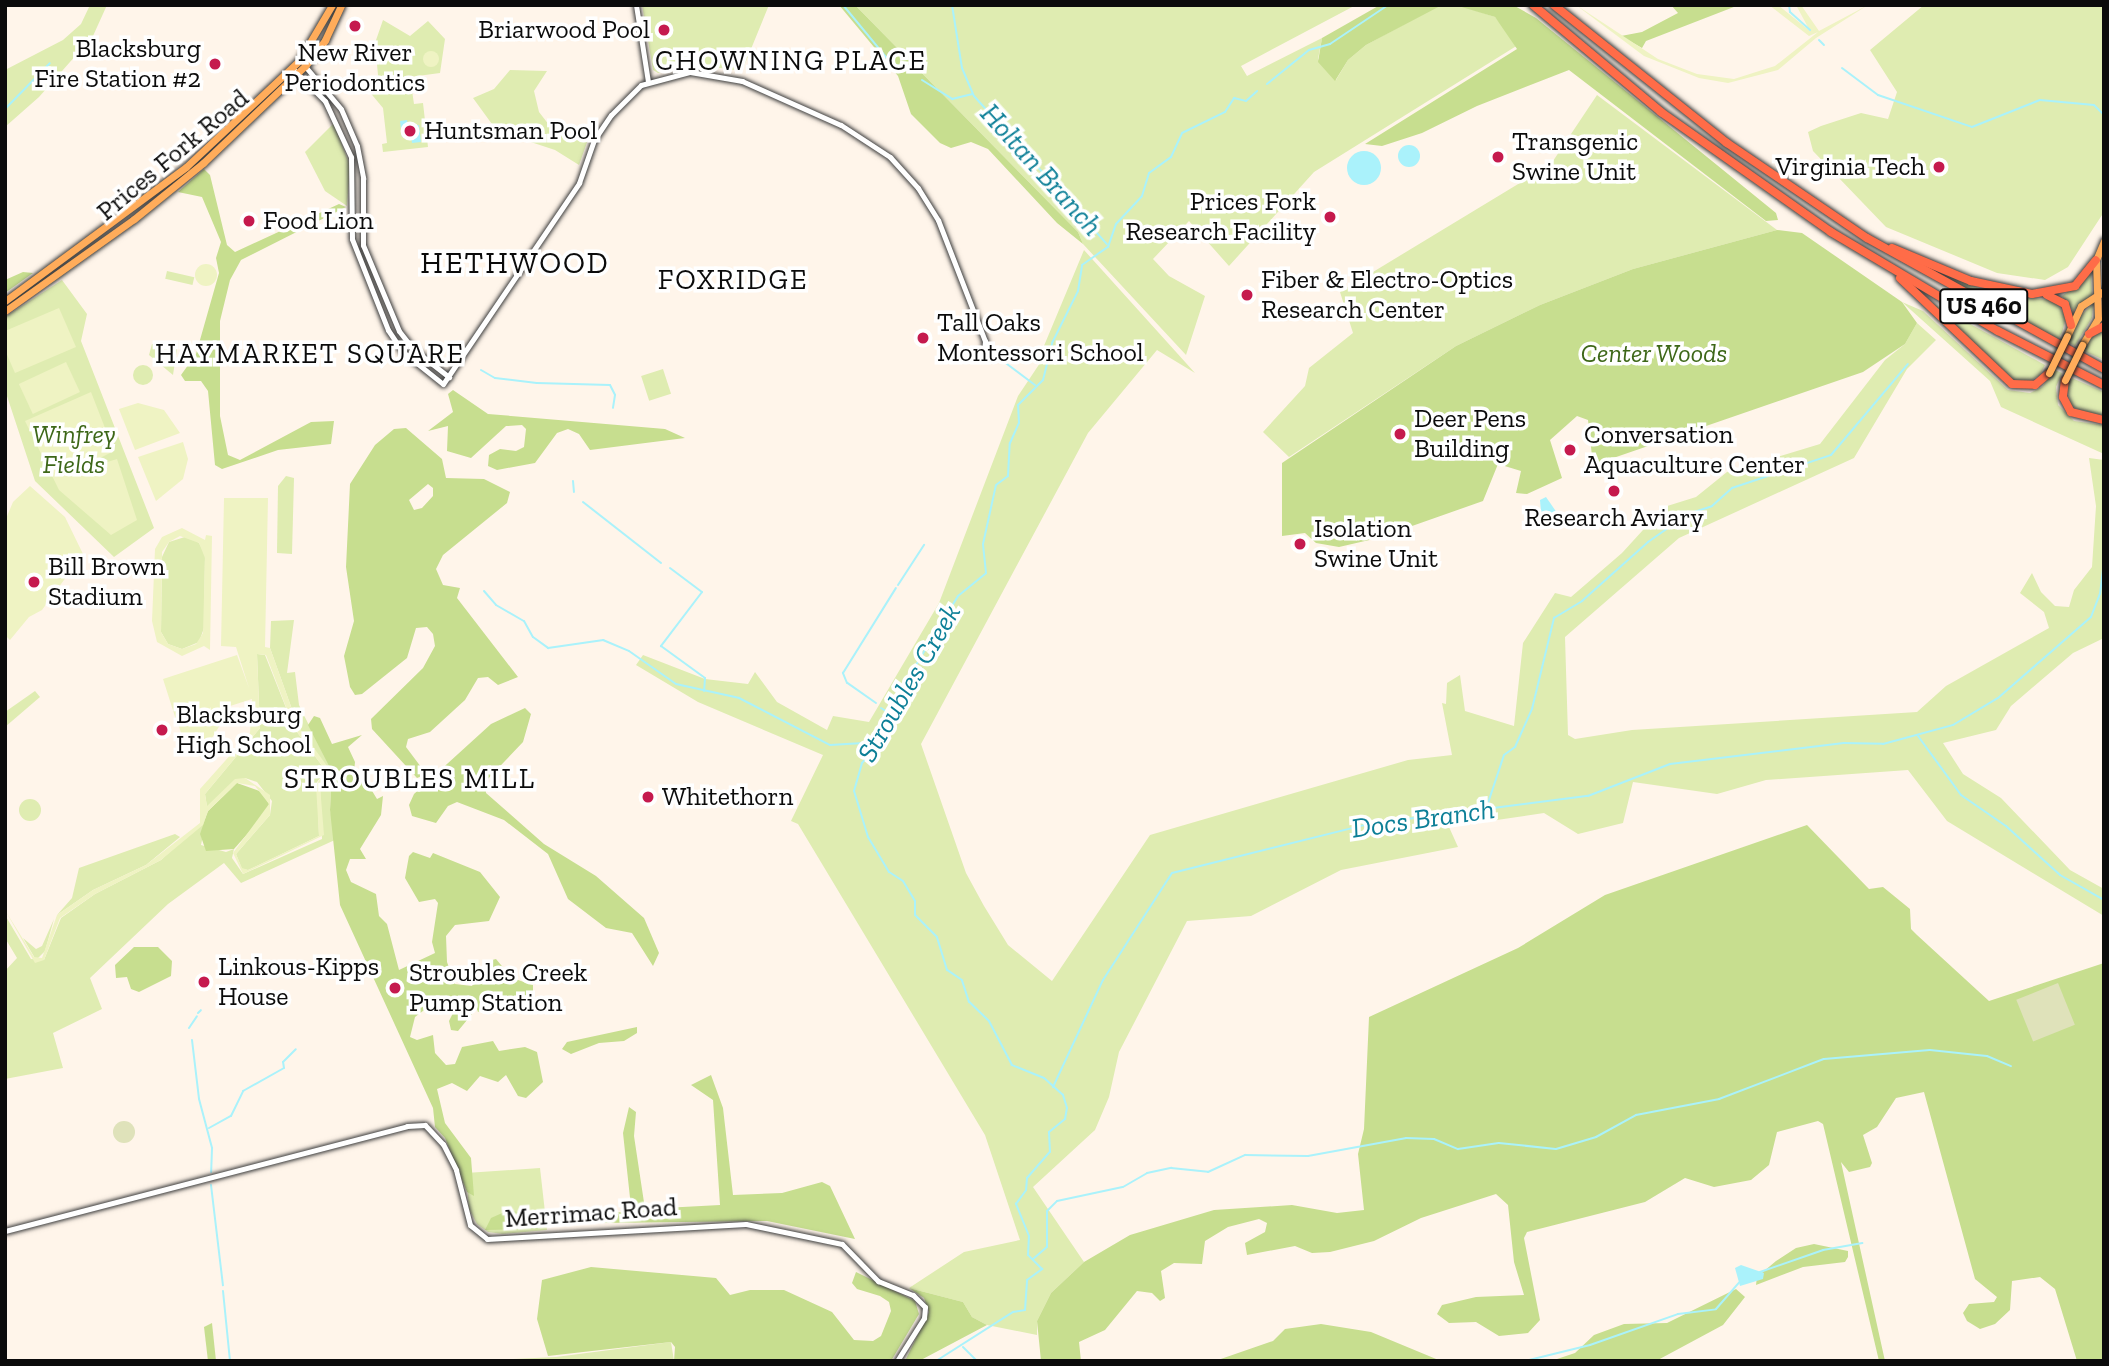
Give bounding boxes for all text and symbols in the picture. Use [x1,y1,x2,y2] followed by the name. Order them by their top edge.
[478,14,650,46] place label: Briarwood Pool
[347,18,363,34] marker: New River Periodontics
[656,22,672,38] marker: Briarwood Pool
[34,33,201,94] place label: Blacksburg Fire Station #2
[285,37,425,98] place label: New River Periodontics
[657,44,925,78] district label: CHOWNING PLACE
[207,56,223,72] marker: Blacksburg Fire Station #2
[91,83,255,227] street label: Prices Fork Road
[973,97,1109,243] water label: Holtan Branch
[424,115,597,147] place label: Huntsman Pool
[402,123,418,139] marker: Huntsman Pool
[1512,126,1638,188] place label: Transgenic Swine Unit
[1490,149,1506,165] marker: Transgenic Swine Unit
[1775,151,1925,183] place label: Virginia Tech
[1931,159,1947,175] marker: Virginia Tech
[1125,186,1316,248] place label: Prices Fork Research Facility
[263,205,374,237] place label: Food Lion
[1322,209,1338,225] marker: Prices Fork Research Facility
[241,213,257,229] marker: Food Lion
[421,245,609,281] district label: HETHWOOD
[659,263,807,297] district label: FOXRIDGE
[1261,264,1514,326] place label: Fiber & Electro-Optics Research Center
[1938,286,2030,326] road number: US 460
[1239,287,1255,303] marker: Fiber & Electro-Optics Research Center
[937,307,1144,368] place label: Tall Oaks Montessori School
[915,330,931,346] marker: Tall Oaks Montessori School
[157,337,463,371] district label: HAYMARKET SQUARE
[1580,338,1728,370] park label: Center Woods
[1414,403,1526,464] place label: Deer Pens Building
[32,419,116,480] park label: Winfrey Fields
[1584,419,1805,480] place label: Conversation Aquaculture Center
[1392,426,1408,442] marker: Deer Pens Building
[1562,442,1578,458] marker: Conversation Aquaculture Center
[1606,483,1622,499] marker: Research Aviary
[1524,502,1704,534] place label: Research Aviary
[1314,513,1438,574] place label: Isolation Swine Unit
[1292,536,1308,552] marker: Isolation Swine Unit
[48,551,165,612] place label: Bill Brown Stadium
[26,574,42,590] marker: Bill Brown Stadium
[850,598,968,768] water label: Stroubles Creek
[176,699,312,760] place label: Blacksburg High School
[154,722,170,738] marker: Blacksburg High School
[286,762,534,796] district label: STROUBLES MILL
[662,781,793,813] place label: Whitethorn
[640,789,656,805] marker: Whitethorn
[1349,792,1497,846] water label: Docs Branch
[218,951,379,1012] place label: Linkous-Kipps House
[409,957,587,1018] place label: Stroubles Creek Pump Station
[196,974,212,990] marker: Linkous-Kipps House
[387,980,403,996] marker: Stroubles Creek Pump Station
[504,1191,678,1235] street label: Merrimac Road

